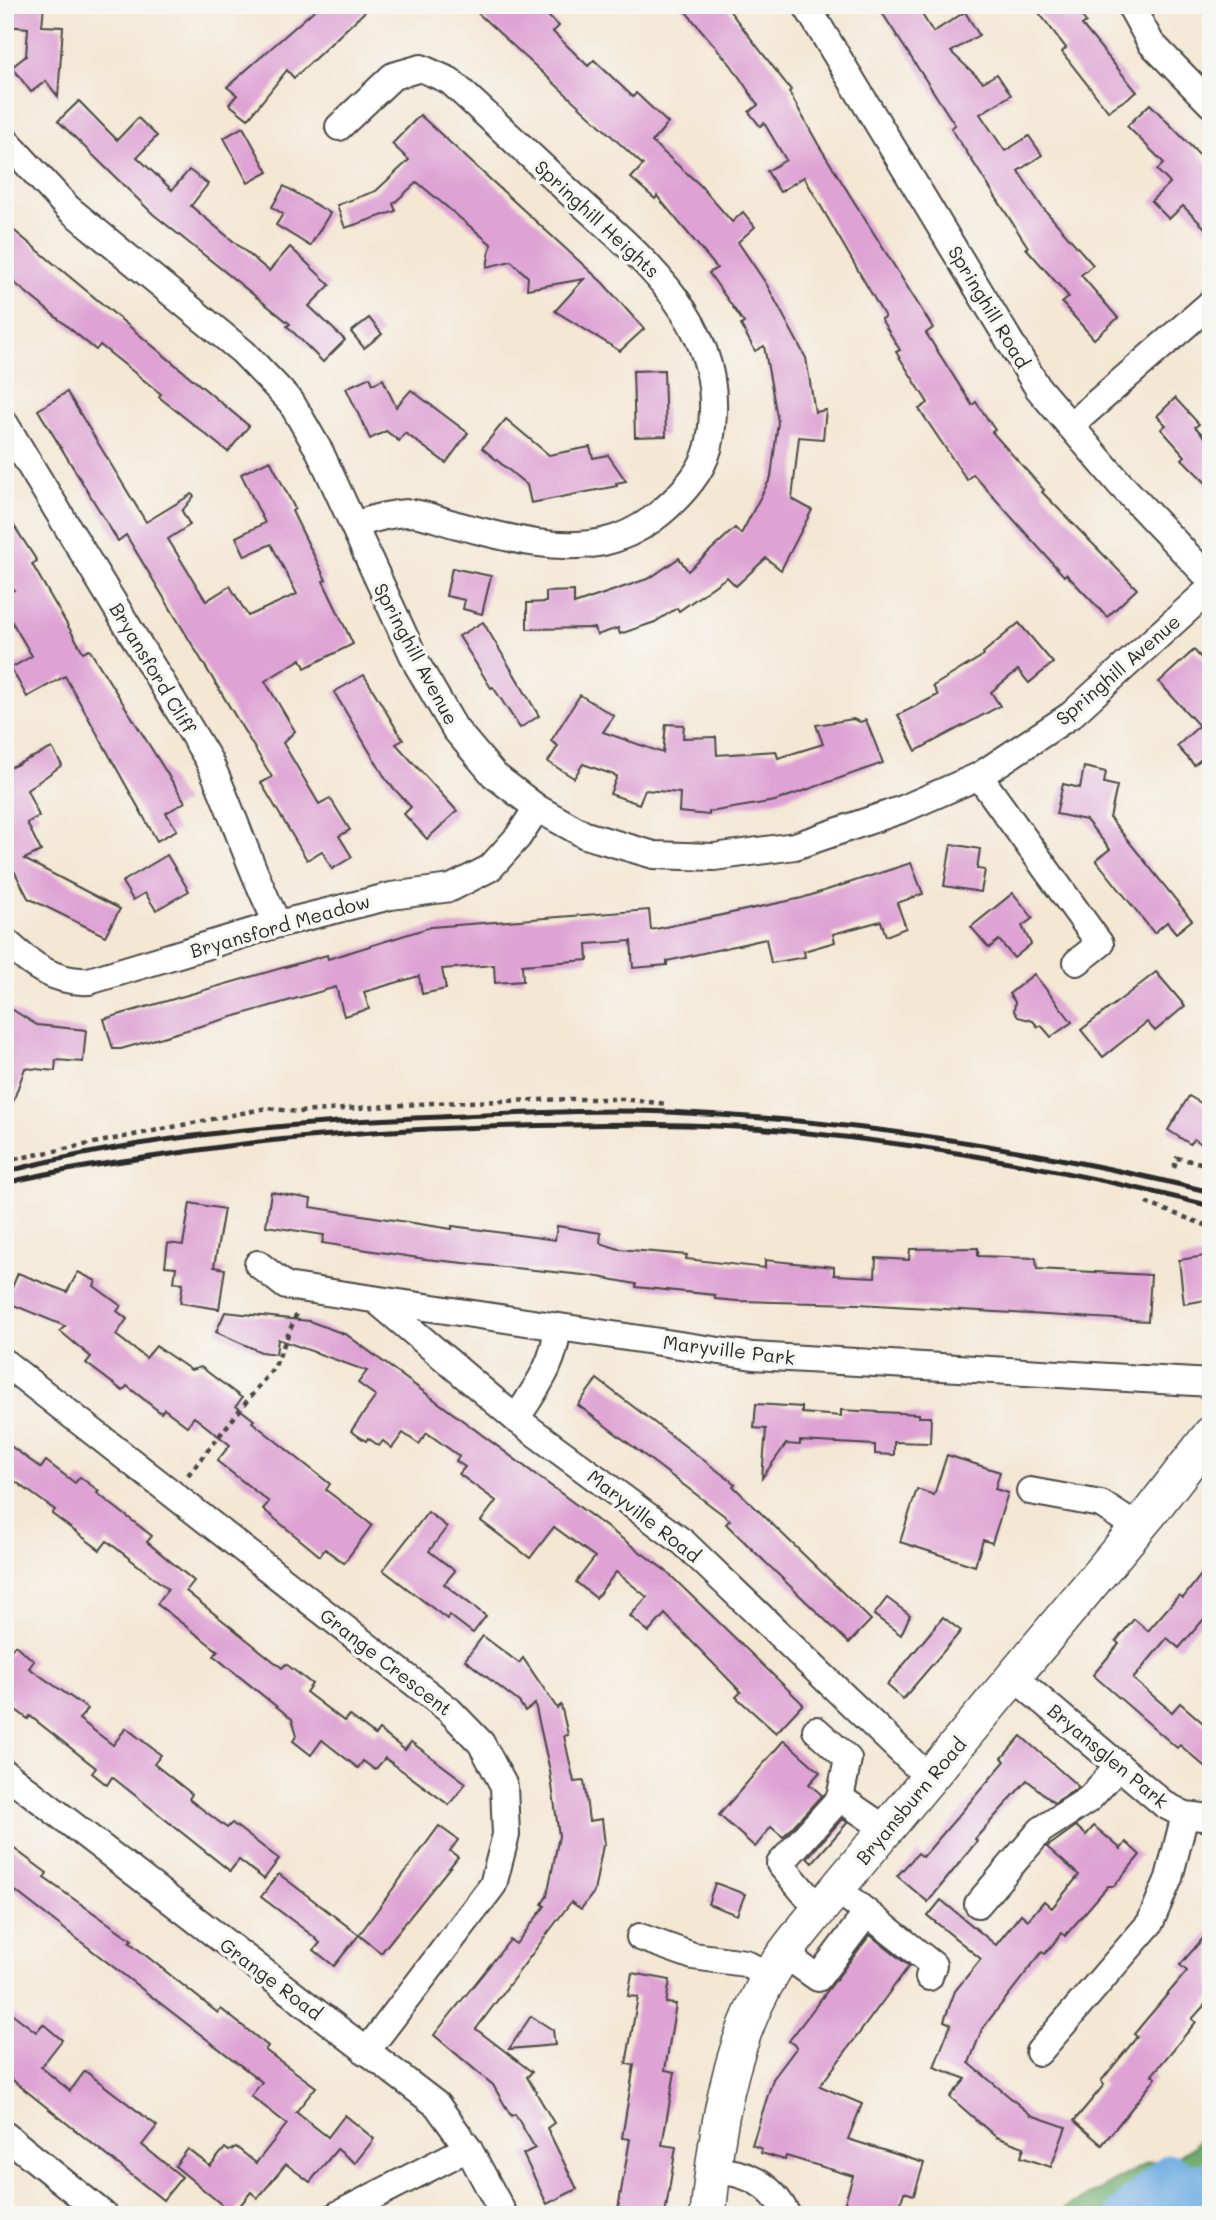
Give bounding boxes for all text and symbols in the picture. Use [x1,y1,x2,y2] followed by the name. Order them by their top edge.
[530,154,665,283] street label: Springhill Heights
[943,241,1036,373] street label: Springhill Road
[368,578,464,729] street label: Springhill Avenue
[105,598,203,738] street label: Bryansford Cliff
[1050,609,1185,731] street label: Springhill Avenue
[187,888,373,963] street label: Bryansford Meadow
[662,1329,796,1370] street label: Maryville Park
[583,1464,706,1568] street label: Maryville Road
[315,1602,457,1721] street label: Grange Crescent
[1043,1698,1174,1813] street label: Bryansglen Park
[850,1732,971,1870] street label: Bryansburn Road
[215,1932,328,2025] street label: Grange Road

